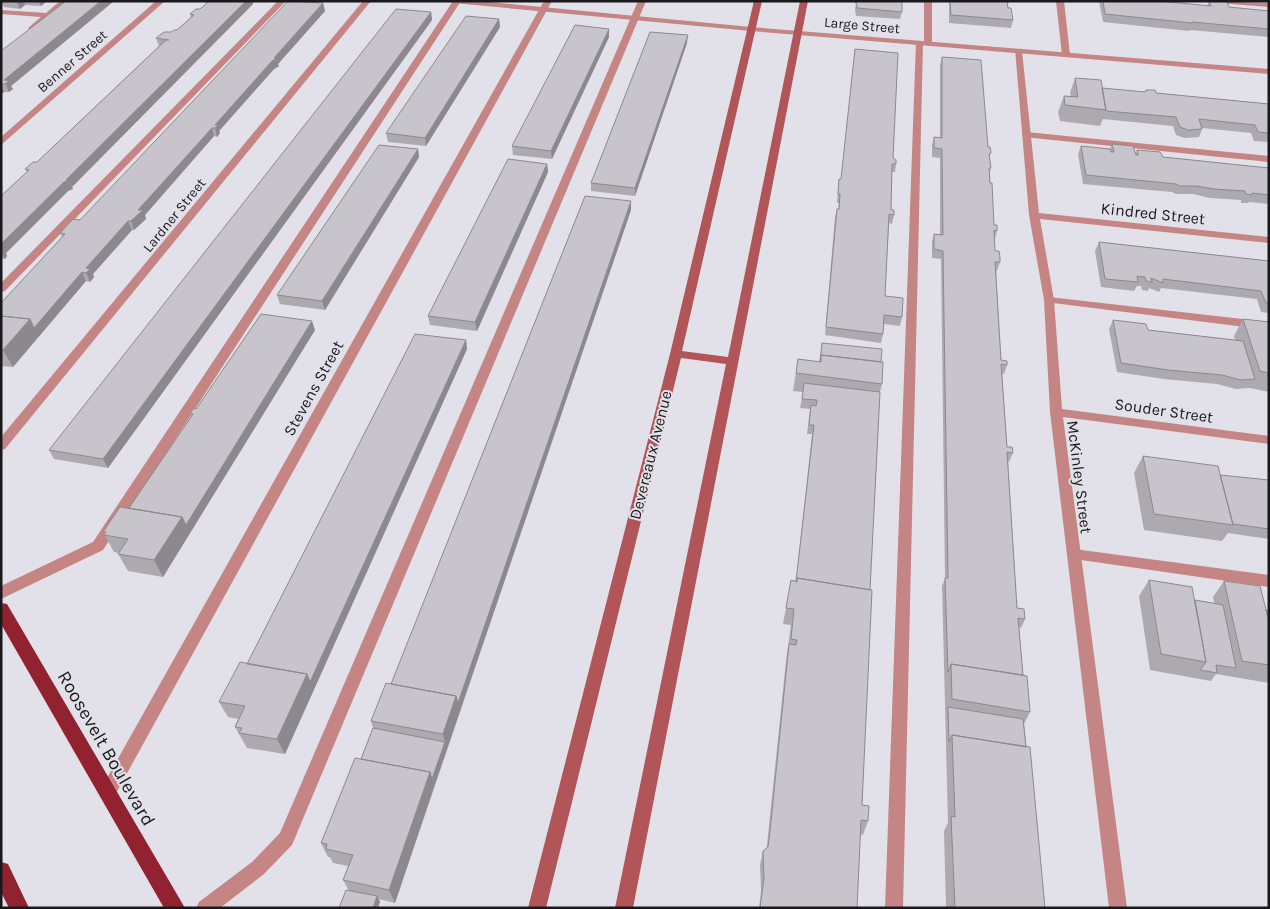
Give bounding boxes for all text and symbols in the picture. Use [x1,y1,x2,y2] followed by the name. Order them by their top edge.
[823,14,901,37] street label: Large Street
[34,26,111,96] street label: Benner Street
[139,175,209,256] street label: Lardner Street
[1100,199,1206,228] street label: Kindred Street
[279,337,347,439] street label: Stevens Street
[625,389,676,522] street label: Devereaux Avenue
[1113,394,1214,427] street label: Souder Street
[1063,419,1096,535] street label: McKinley Street
[53,667,159,830] street label: Roosevelt Boulevard

